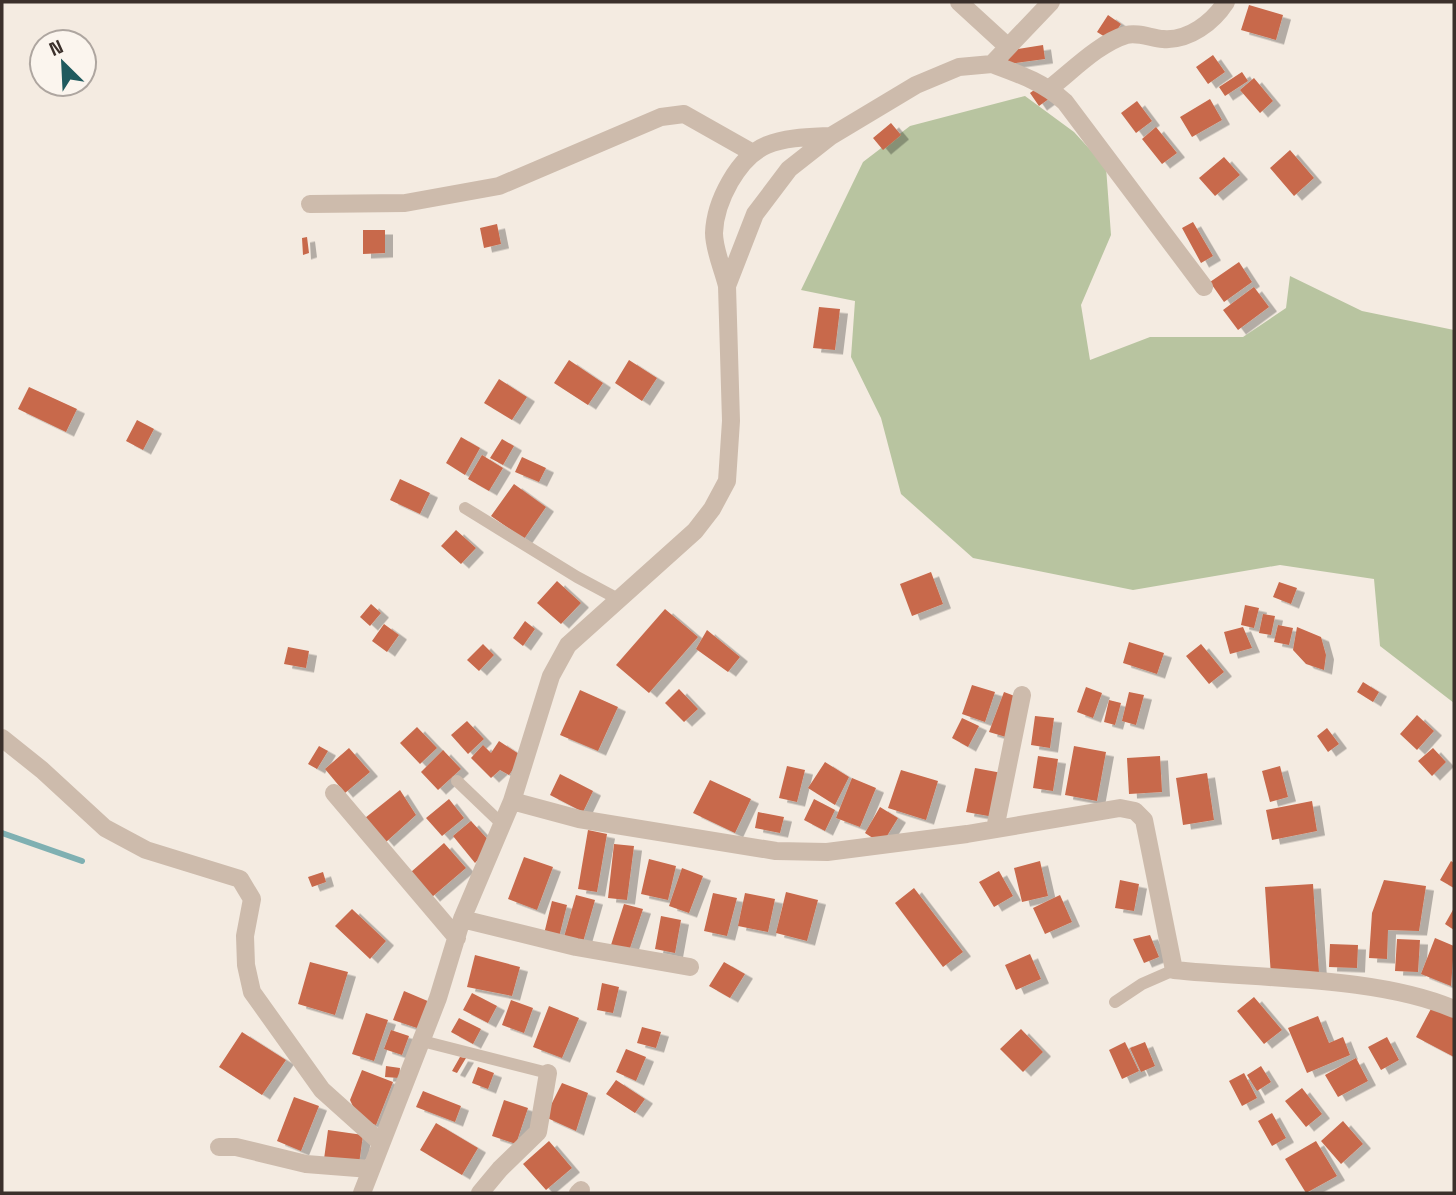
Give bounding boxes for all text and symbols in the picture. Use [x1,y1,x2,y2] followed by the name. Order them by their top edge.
[28,28,98,98] north arrow
[45,34,67,62] text: N

